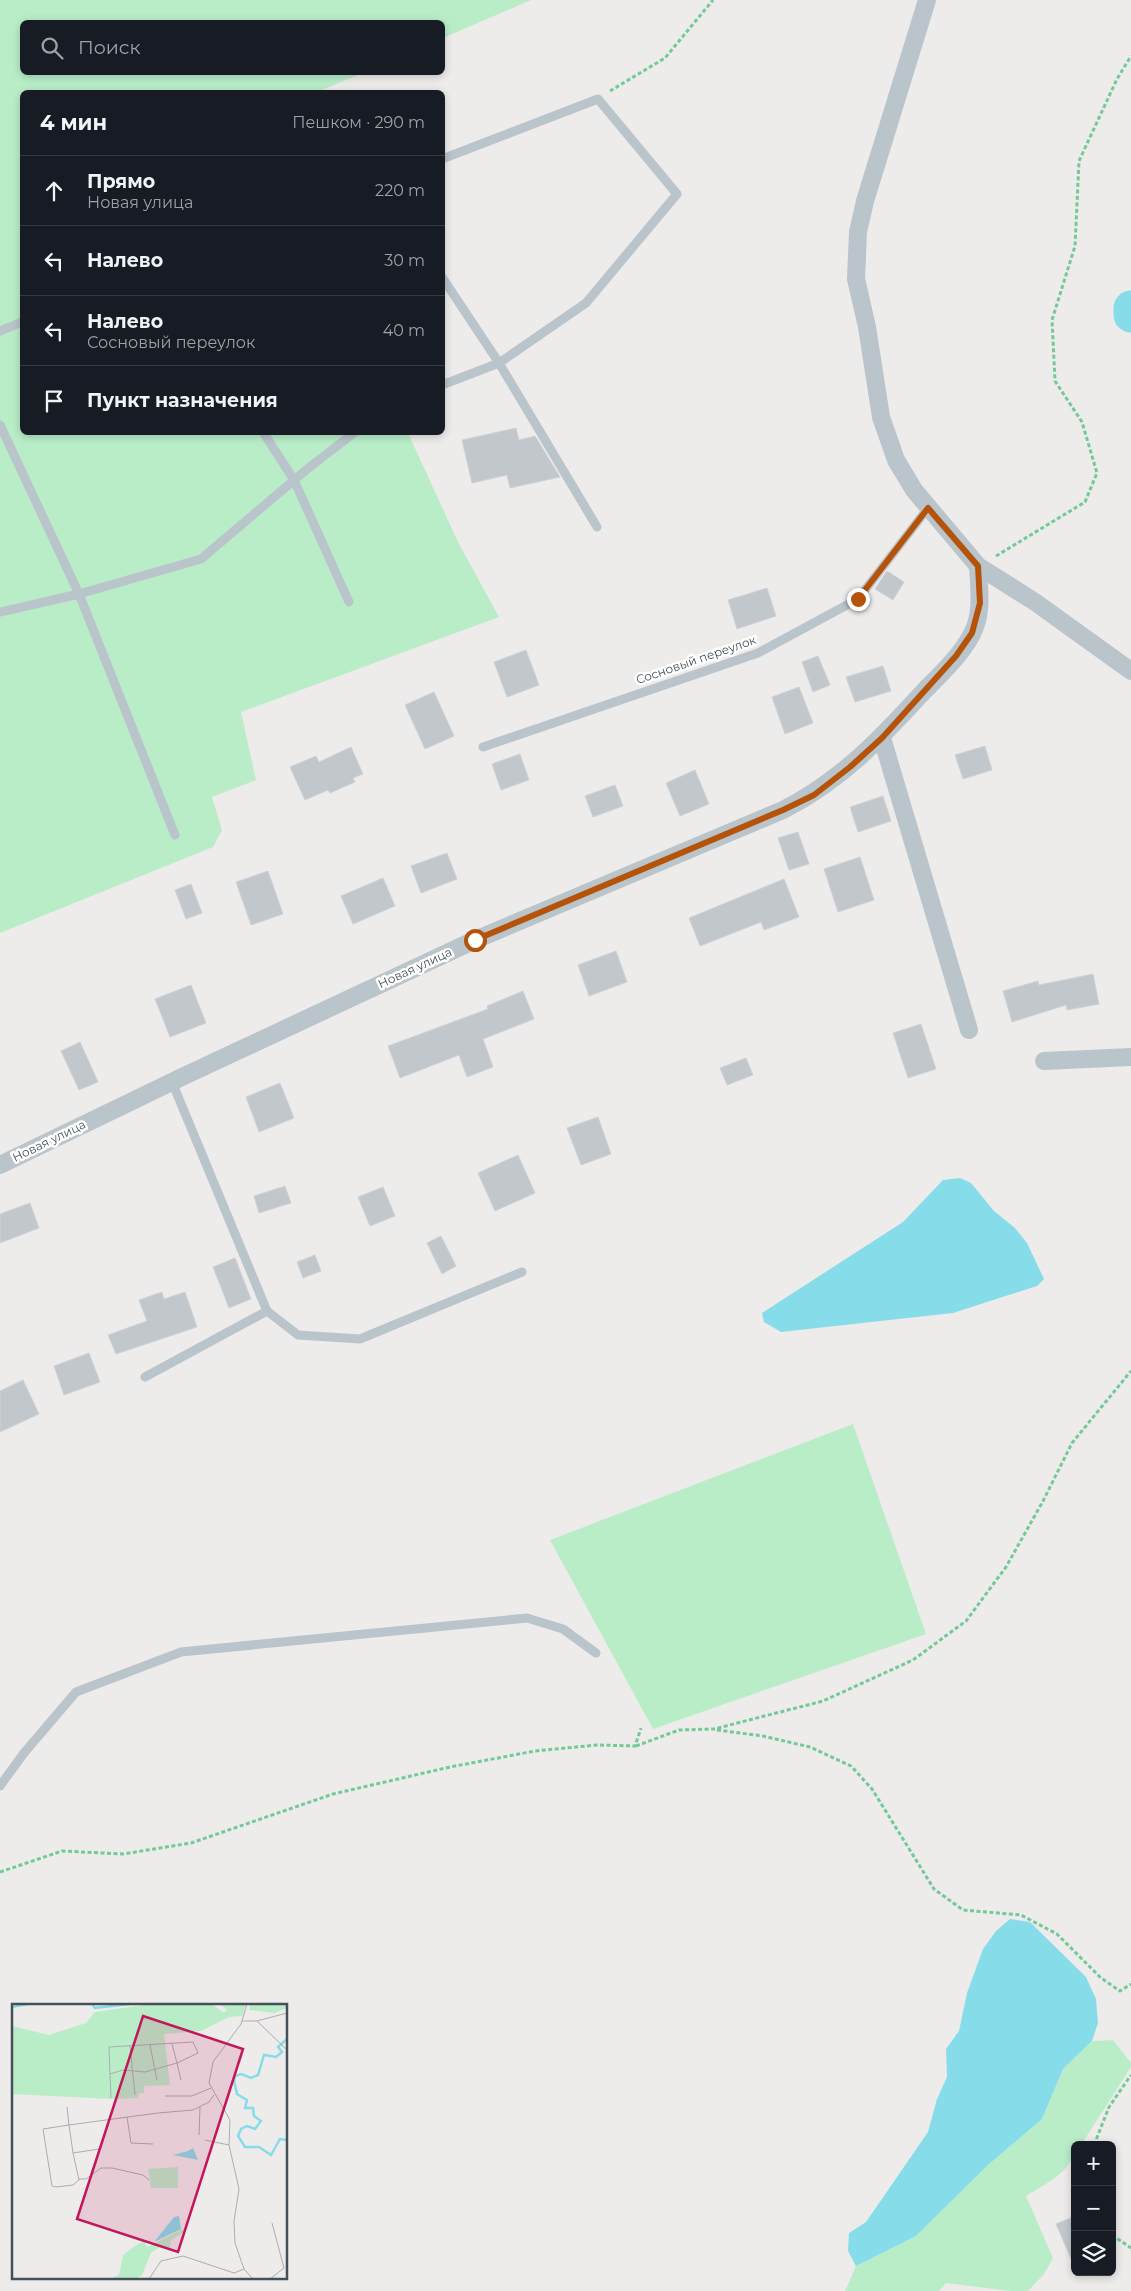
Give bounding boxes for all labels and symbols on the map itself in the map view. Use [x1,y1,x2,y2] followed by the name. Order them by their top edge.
[847,588,870,611] route end
[634,632,758,687] street label: Сосновый переулок
[464,929,487,952] route start
[376,944,454,991] street label: Новая улица
[10,1116,88,1165] street label: Новая улица
[12,2004,288,2278] inset map

